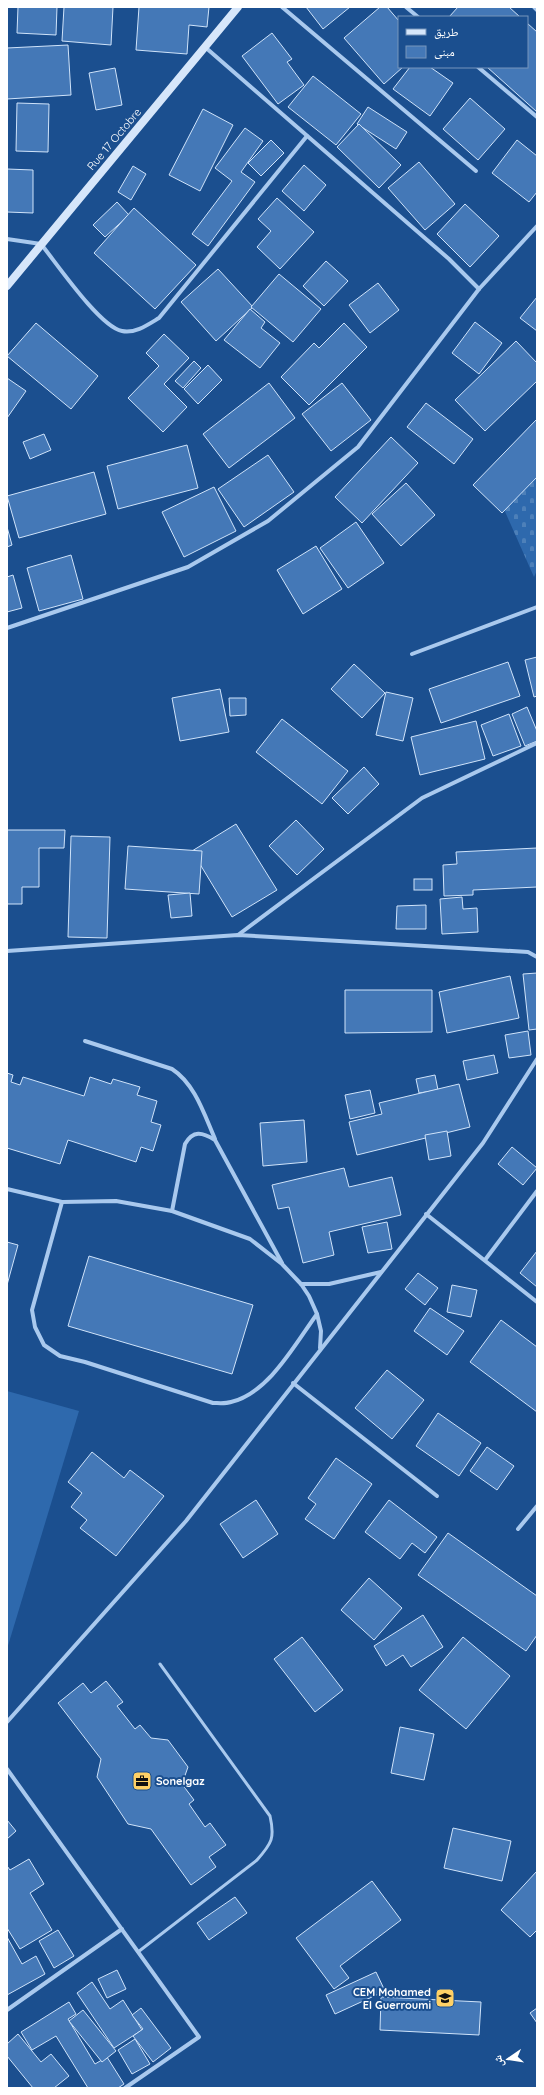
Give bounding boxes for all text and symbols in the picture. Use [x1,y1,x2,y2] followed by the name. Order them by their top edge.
[398,16,528,68] legend
[434,24,459,39] text: طريق
[434,44,455,59] text: مبنى
[84,105,144,173] street label: Rue 17 Octobre
[131,1770,153,1792] office icon: Sonelgaz
[156,1774,205,1788] place label: Sonelgaz
[353,1985,431,2012] place label: CEM Mohamed El Guerroumi
[434,1987,456,2009] school or university icon: CEM Mohamed El Guerroumi
[488,2039,528,2079] north arrow
[490,2053,507,2069] text: ش

